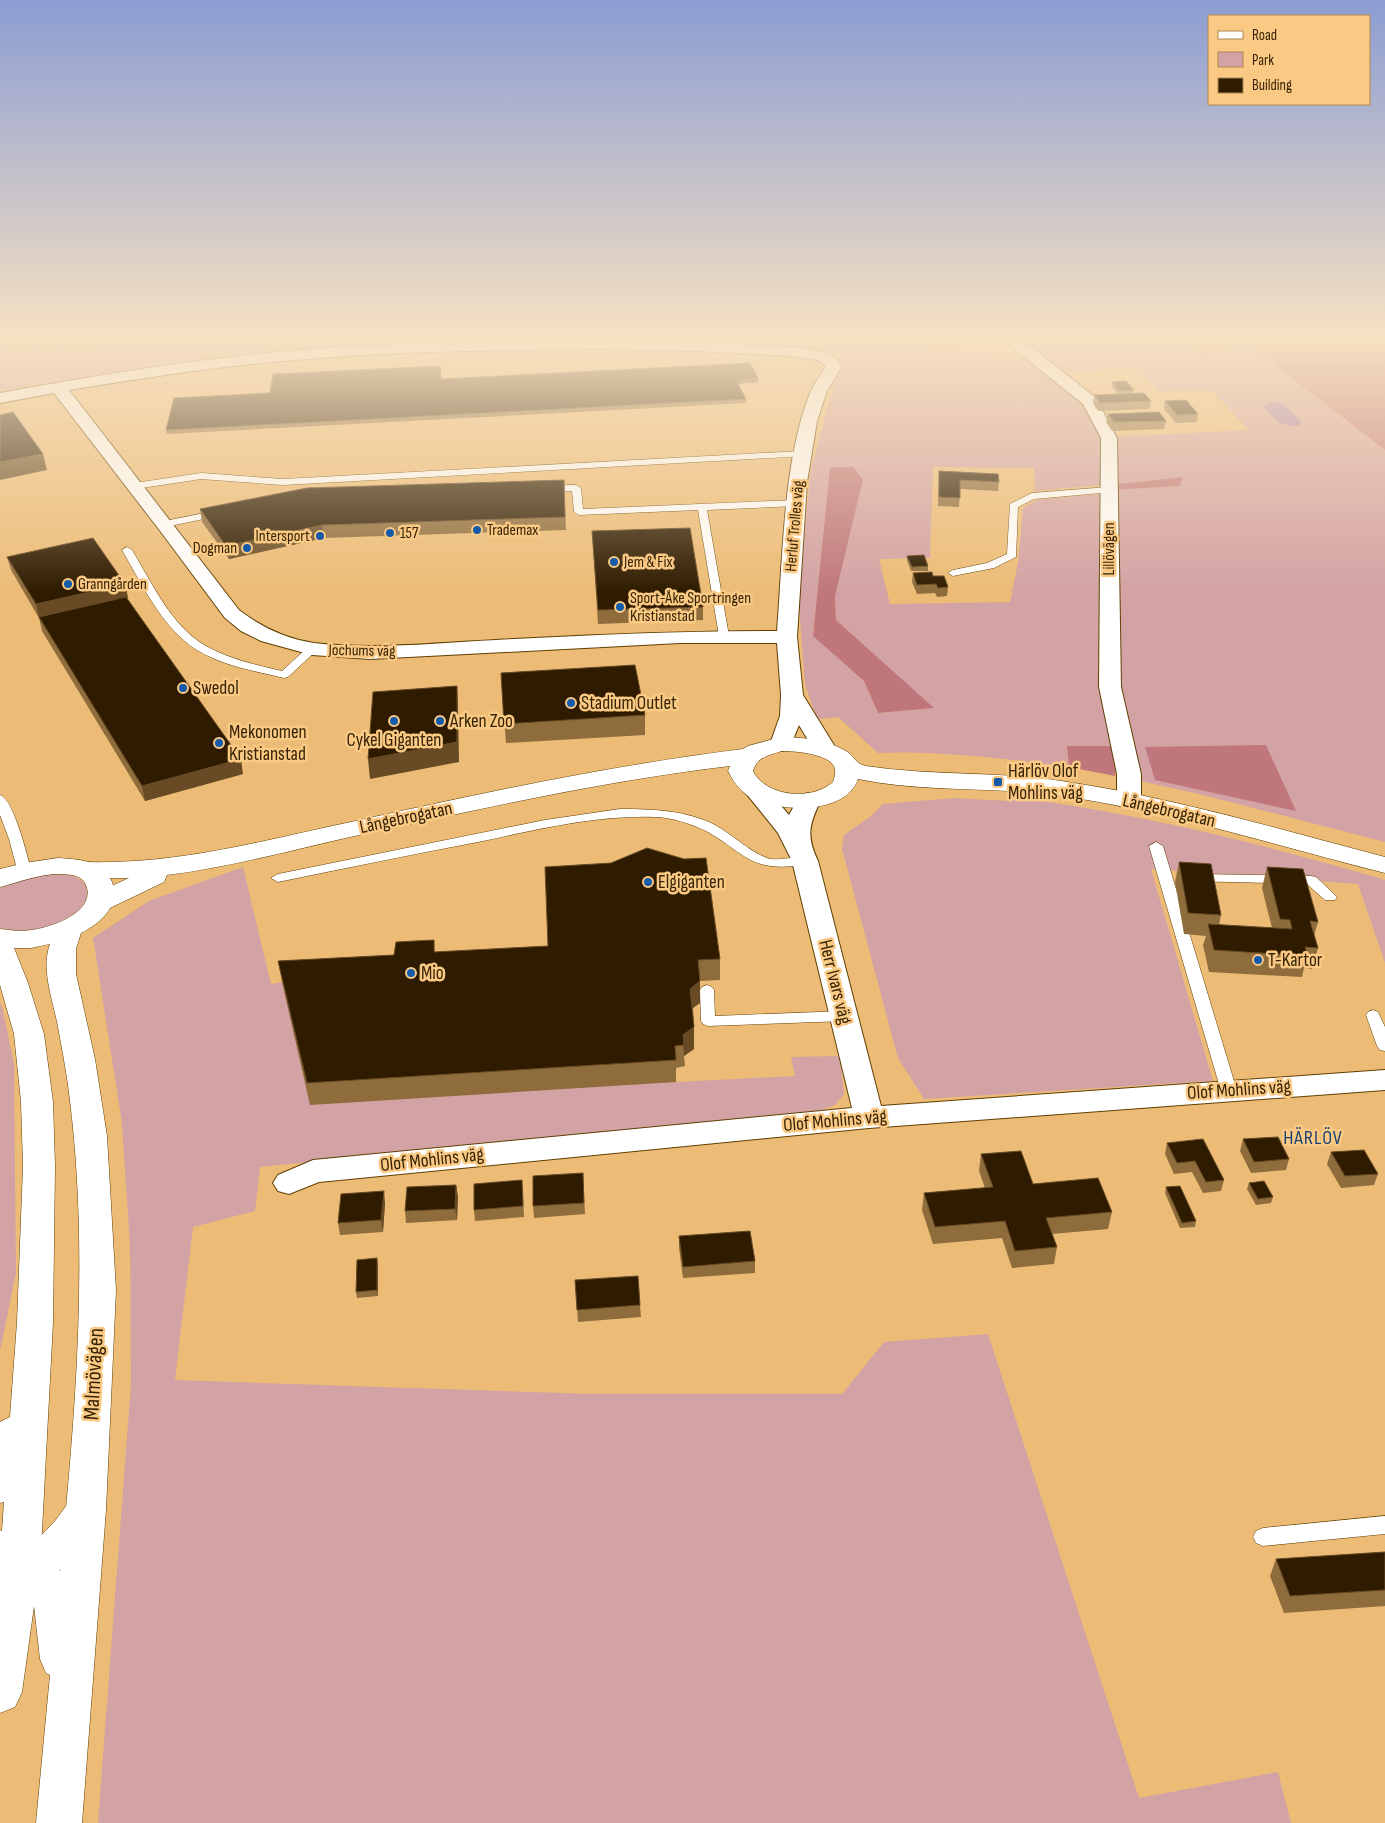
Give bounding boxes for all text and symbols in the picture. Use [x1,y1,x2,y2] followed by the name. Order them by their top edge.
[1208,15,1370,105] legend
[1252,26,1277,45] text: Road
[1252,51,1274,70] text: Park
[1252,76,1292,95] text: Building
[782,480,808,572] street label: Herluf Trolles väg
[487,521,538,540] place label: Trademax
[1100,522,1119,576] street label: Lillövägen
[400,524,419,543] place label: 157
[471,524,483,536] marker: Trademax
[256,527,310,546] place label: Intersport
[384,527,396,539] marker: 157
[314,530,326,542] marker: Intersport
[193,539,237,558] place label: Dogman
[241,542,253,554] marker: Dogman
[623,553,672,572] place label: Jem & Fix
[608,556,620,568] marker: Jem & Fix
[78,575,147,594] place label: Granngården
[62,578,74,590] marker: Granngården
[630,589,751,626] place label: Sport-Åke Sportringen Kristianstad
[614,601,626,613] marker: Sport-Åke Sportringen Kristianstad
[327,641,396,661] street label: Jochums väg
[193,677,239,700] place label: Swedol
[177,682,189,694] marker: Swedol
[581,692,677,715] place label: Stadium Outlet
[565,697,577,709] marker: Stadium Outlet
[449,710,513,733] place label: Arken Zoo
[388,715,400,727] marker: Cykel Giganten
[434,715,446,727] marker: Arken Zoo
[229,721,307,766] place label: Mekonomen Kristianstad
[346,729,442,752] place label: Cykel Giganten
[213,737,225,749] marker: Mekonomen Kristianstad
[1008,760,1083,805] place label: Härlöv Olof Mohlins väg
[992,776,1004,788] marker: Härlöv Olof Mohlins väg
[1120,789,1218,833] street label: Långebrogatan
[357,797,455,839] street label: Långebrogatan
[658,871,725,894] place label: Elgiganten
[642,876,654,888] marker: Elgiganten
[813,937,857,1027] street label: Herr Ivars väg
[1268,949,1323,972] place label: T-Kartor
[1252,954,1264,966] marker: T-Kartor
[421,962,444,985] place label: Mio
[405,967,417,979] marker: Mio
[1186,1075,1292,1105] street label: Olof Mohlins väg
[782,1105,888,1137] street label: Olof Mohlins väg
[1283,1126,1343,1150] district label: HÄRLÖV
[379,1143,485,1177] street label: Olof Mohlins väg
[78,1327,110,1421] street label: Malmövägen

